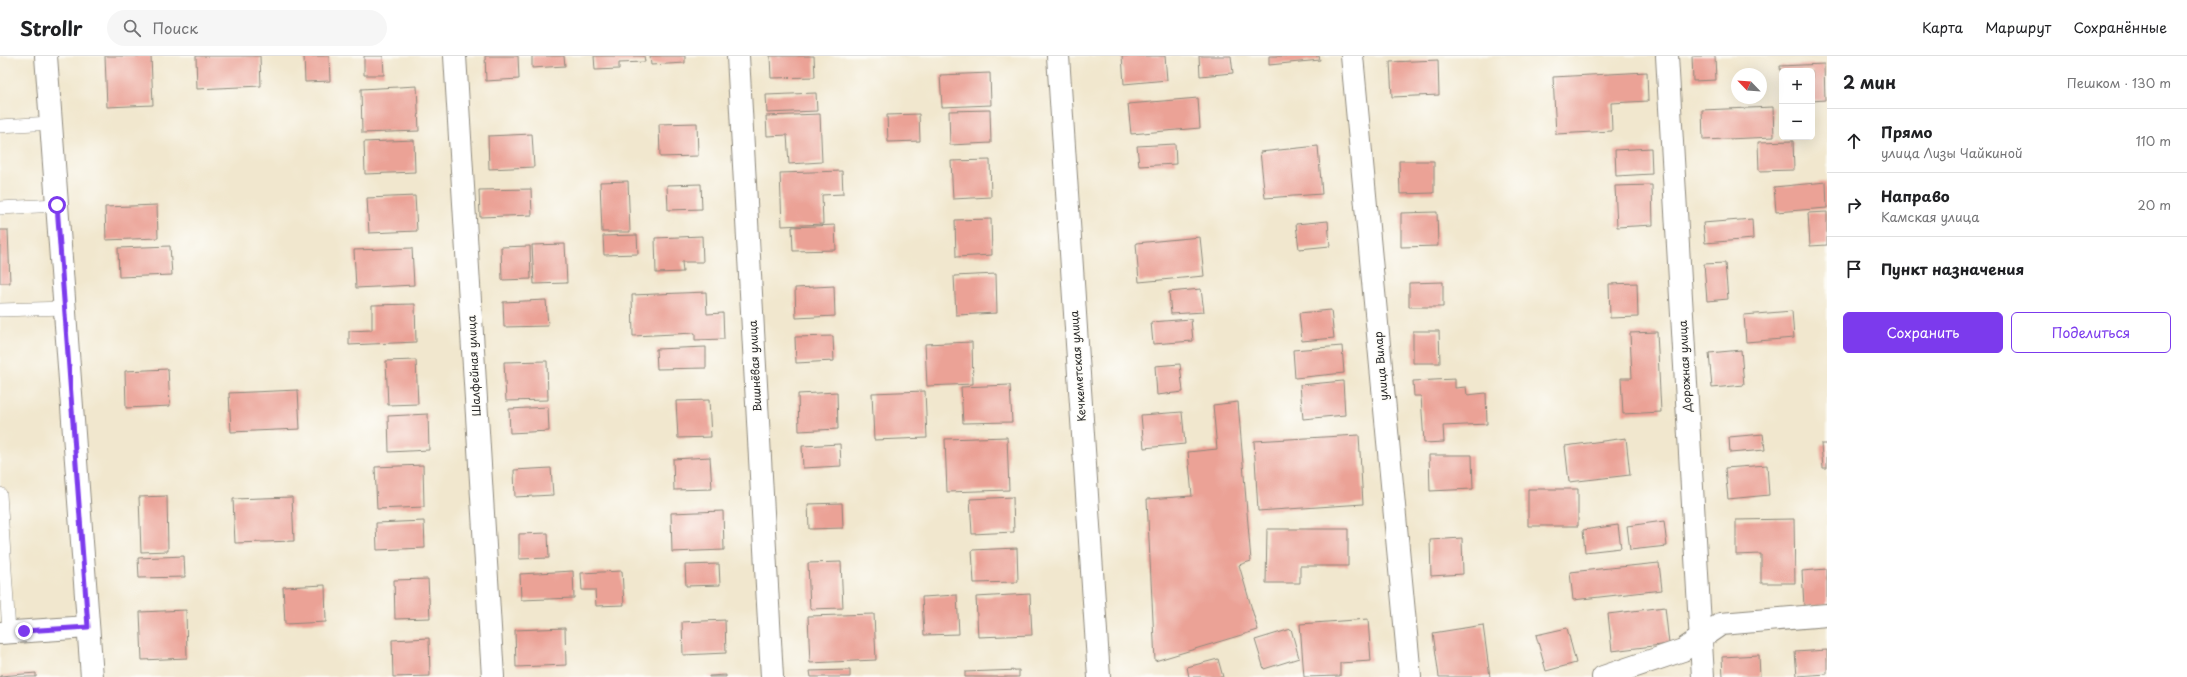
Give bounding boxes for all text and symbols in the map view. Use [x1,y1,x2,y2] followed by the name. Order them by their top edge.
[107,10,387,46] search box
[20,14,83,42] text: Strollr
[153,16,198,39] text: Поиск
[121,17,143,39] icon: search
[1922,17,1963,38] text: Карта
[1985,17,2051,38] text: Маршрут
[2073,17,2167,38] text: Сохранённые
[1731,68,1767,104] north arrow
[1779,68,1815,140] map controls
[1779,68,1815,104] button: +
[1843,69,1896,95] text: 2 мин
[2067,73,2171,92] text: Пешком · 130 m
[1779,104,1815,140] button: −
[1881,120,1932,143] text: Прямо
[1843,130,1865,152] icon: ahead
[2136,131,2171,150] text: 110 m
[1881,143,2023,162] text: улица Лизы Чайкиной
[1881,184,1950,207] text: Направо
[1843,194,1865,216] icon: right
[2137,195,2171,214] text: 20 m
[48,196,66,214] route start
[1881,207,1979,226] text: Камская улица
[1881,257,2024,280] text: Пункт назначения
[1843,258,1865,280] icon: arrive
[1065,310,1090,422] street label: Кечкеметская улица
[1843,312,2003,353] button: Сохранить
[2011,312,2171,353] button: Поделиться
[462,315,485,417] street label: Шалфейная улица
[744,320,765,412] street label: Вишнёвая улица
[1674,320,1695,413] street label: Дорожная улица
[1369,330,1392,401] street label: улица Вилар
[15,622,33,640] route end

